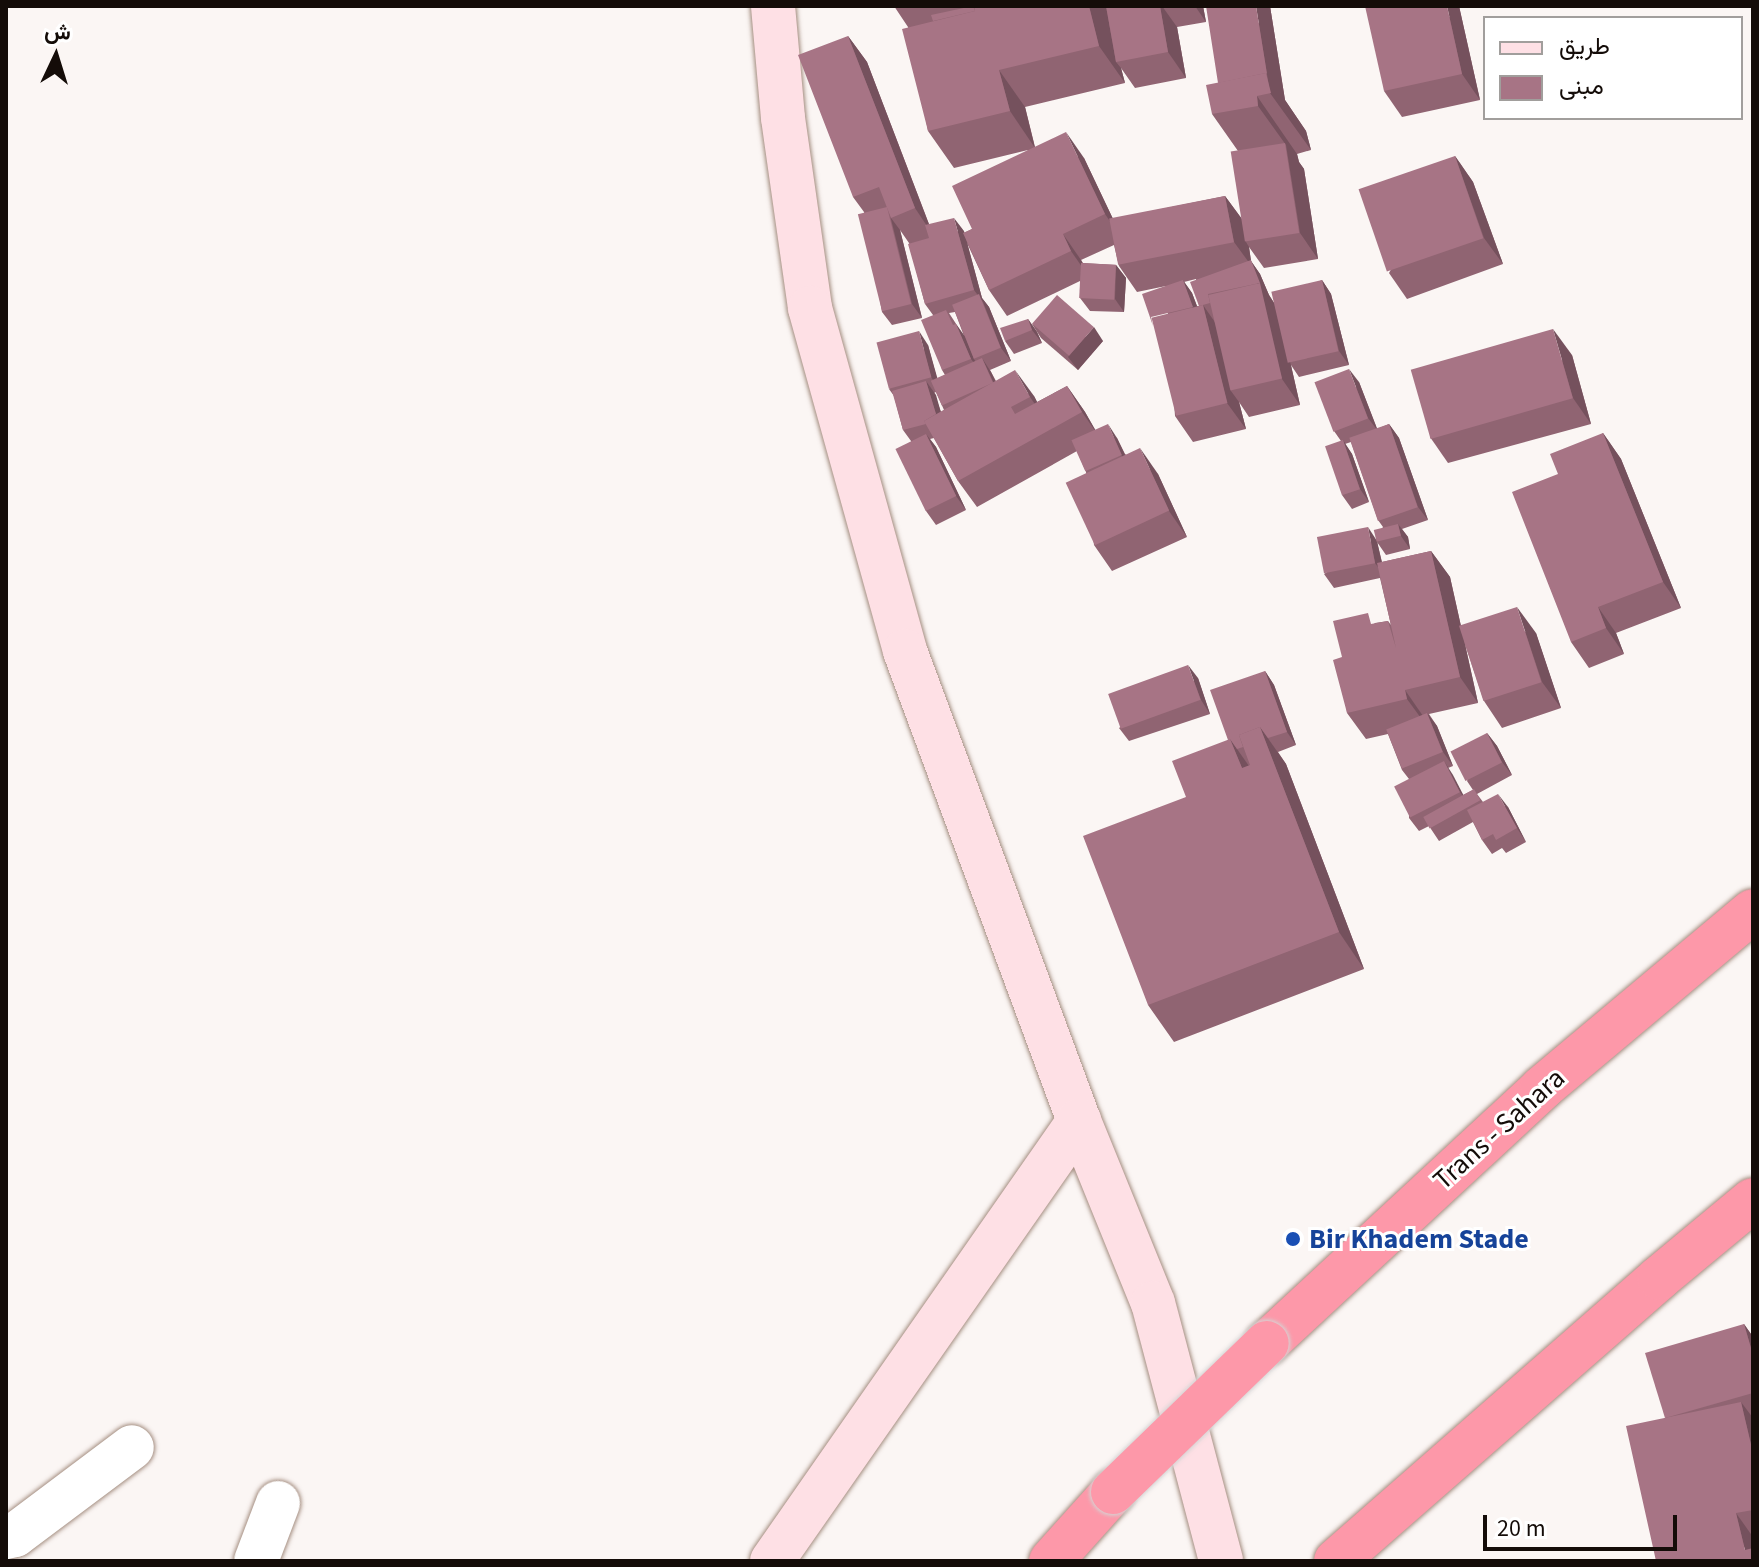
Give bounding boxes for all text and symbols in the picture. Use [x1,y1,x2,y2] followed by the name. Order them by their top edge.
[43,15,72,49] text: ش
[16,16,96,96] north arrow
[1483,16,1743,120] legend
[1559,29,1610,64] text: طريق
[1559,69,1604,104] text: مبنى
[1426,1061,1572,1197] street label: Trans - Sahara
[1309,1222,1529,1256] place label: Bir Khadem Stade
[1284,1230,1302,1248] marker: Bir Khadem Stade
[1487,1499,1681,1549] scale bar
[1497,1511,1546,1546] text: 20 m

